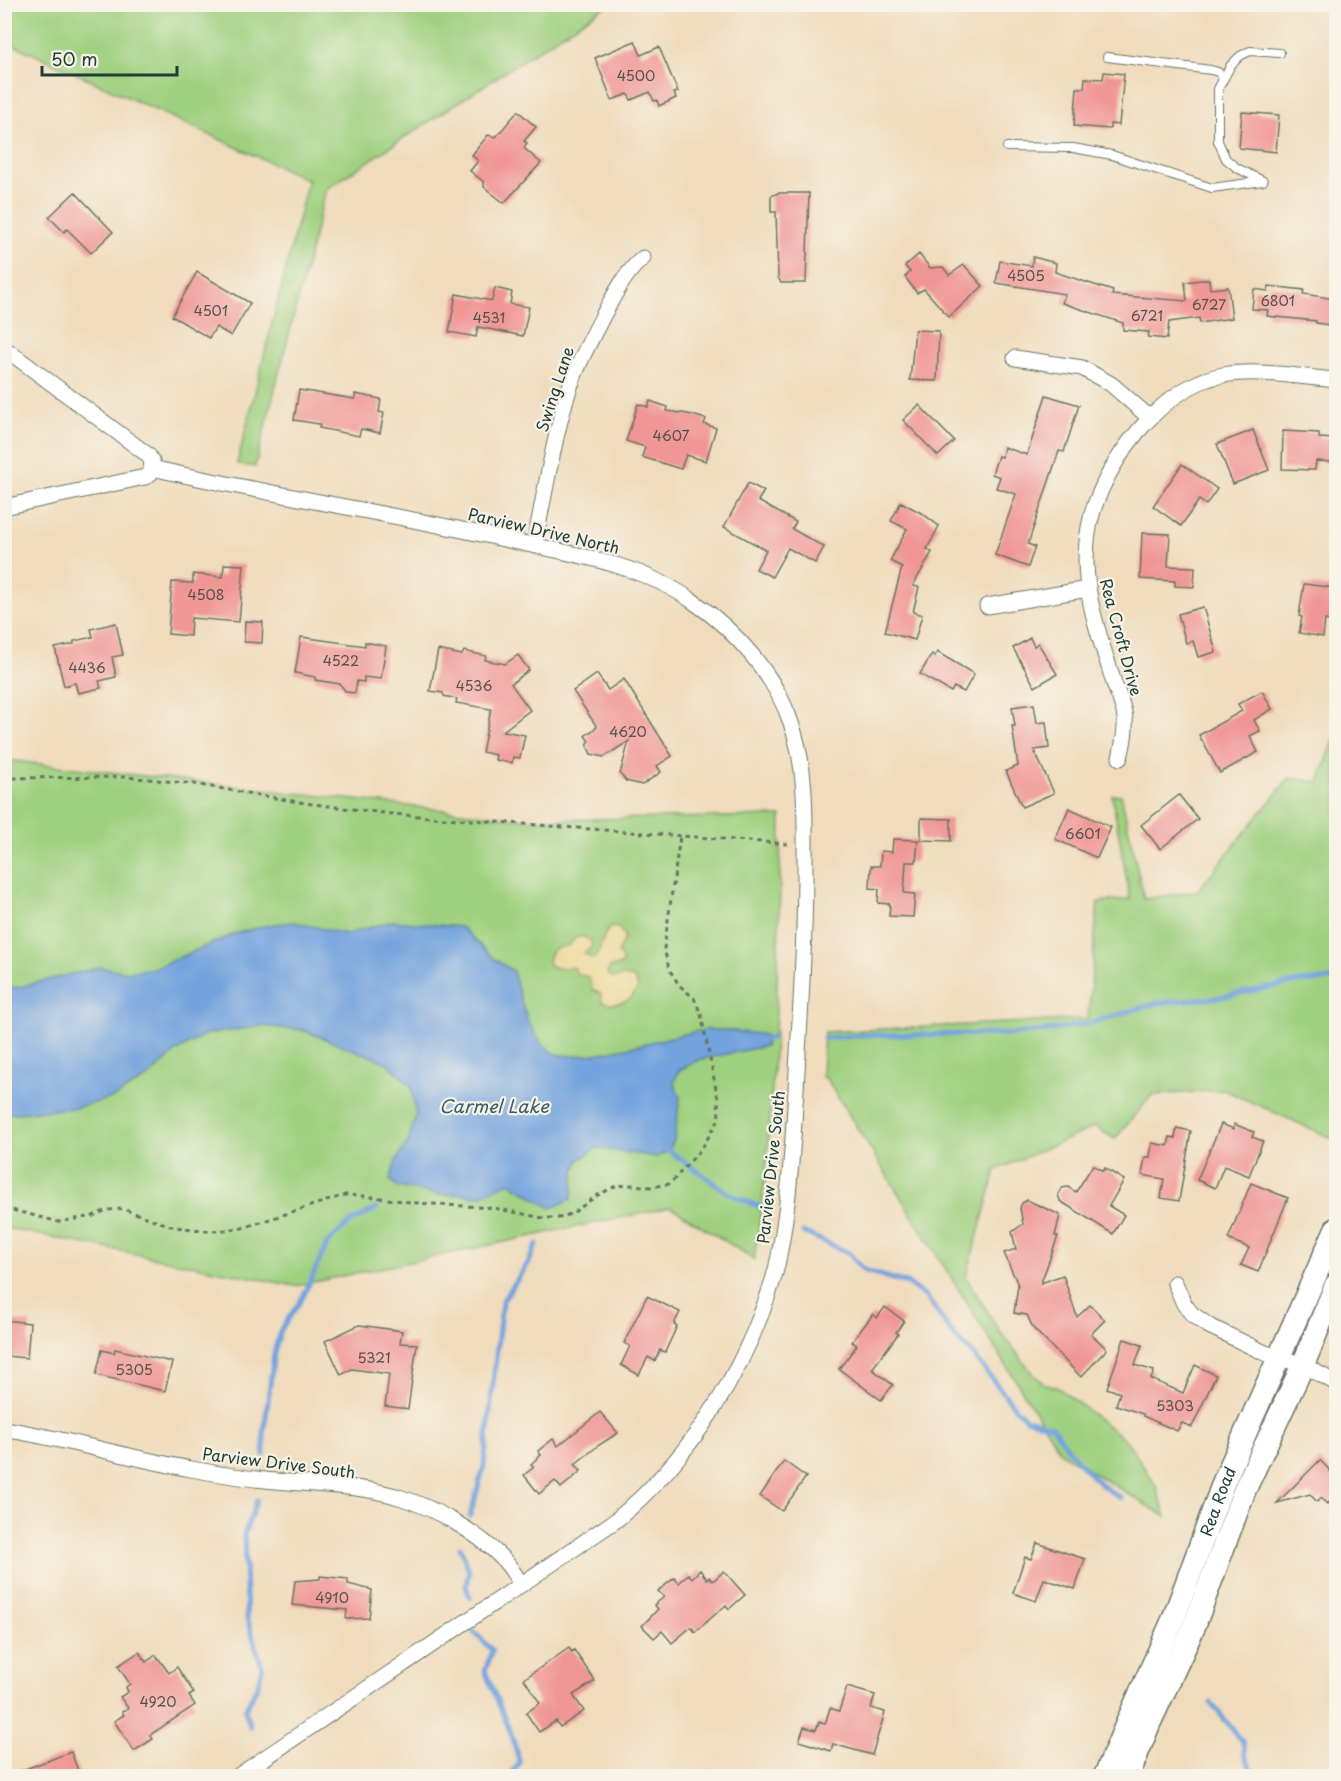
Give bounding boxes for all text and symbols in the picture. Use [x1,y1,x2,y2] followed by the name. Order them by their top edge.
[42,39,177,77] scale bar
[51,45,98,72] text: 50 m
[617,65,655,86] house number: 4500
[1007,265,1045,286] house number: 4505
[1261,290,1295,311] house number: 6801
[1192,294,1226,315] house number: 6727
[194,300,228,321] house number: 4501
[1131,305,1163,326] house number: 6721
[473,307,505,328] house number: 4531
[529,343,579,435] street label: Swing Lane
[653,425,689,446] house number: 4607
[466,501,622,559] street label: Parview Drive North
[1095,576,1149,698] street label: Rea Croft Drive
[188,584,224,605] house number: 4508
[323,650,359,671] house number: 4522
[68,657,106,678] house number: 4436
[456,675,493,696] house number: 4536
[609,721,647,742] house number: 4620
[1065,823,1101,844] house number: 6601
[750,1089,790,1245] street label: Parview Drive South
[439,1092,550,1119] water label: Carmel Lake
[358,1347,390,1368] house number: 5321
[115,1359,153,1380] house number: 5305
[1156,1395,1194,1416] house number: 5303
[201,1441,357,1483] street label: Parview Drive South
[1193,1462,1241,1539] street label: Rea Road
[315,1587,349,1608] house number: 4910
[140,1691,176,1712] house number: 4920

